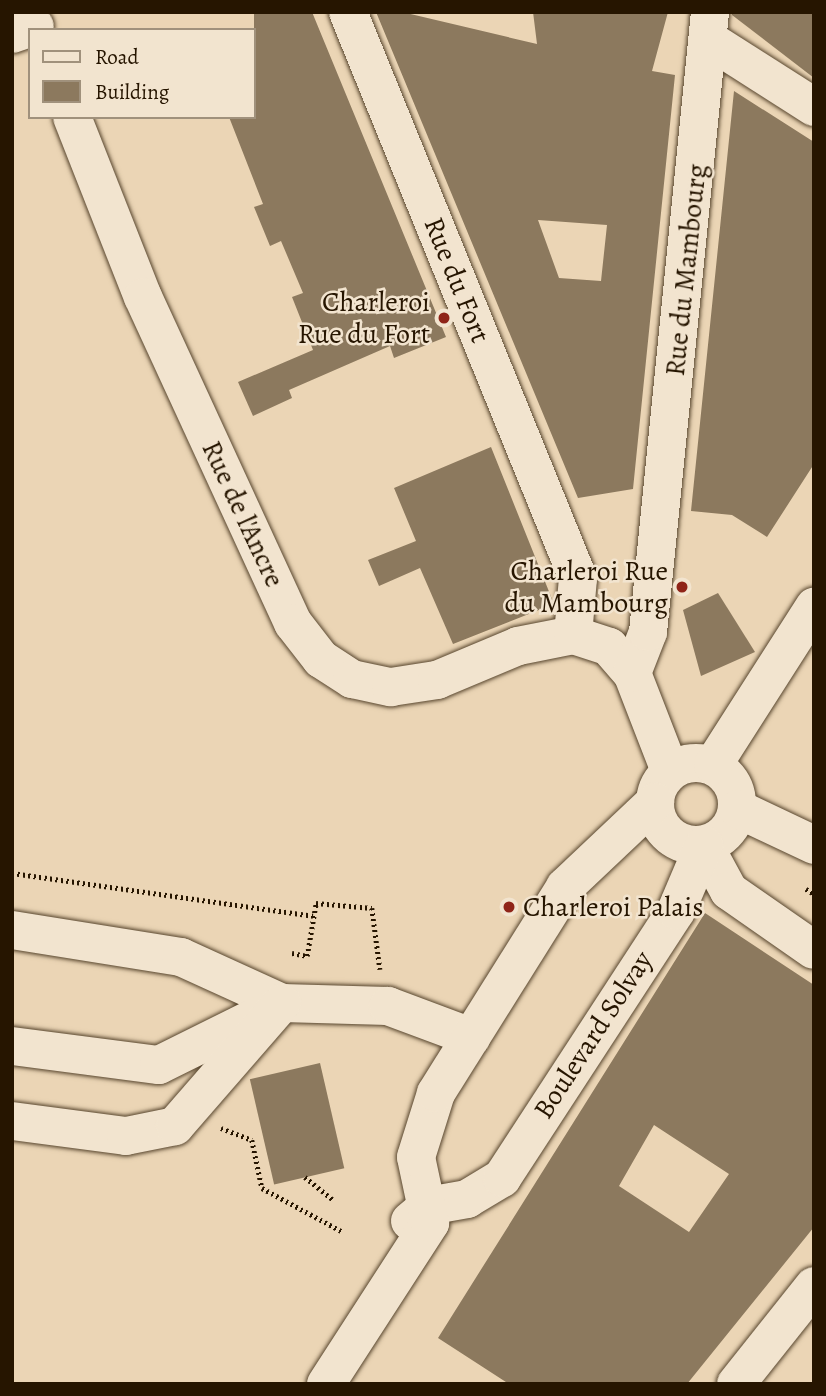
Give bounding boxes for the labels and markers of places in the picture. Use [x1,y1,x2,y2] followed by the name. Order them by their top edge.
[298,285,430,351] place label: Charleroi Rue du Fort
[436,310,452,326] marker: Charleroi Rue du Fort
[504,554,668,620] place label: Charleroi Rue du Mambourg
[674,579,690,595] marker: Charleroi Rue du Mambourg
[523,890,703,924] place label: Charleroi Palais
[501,899,517,915] marker: Charleroi Palais

